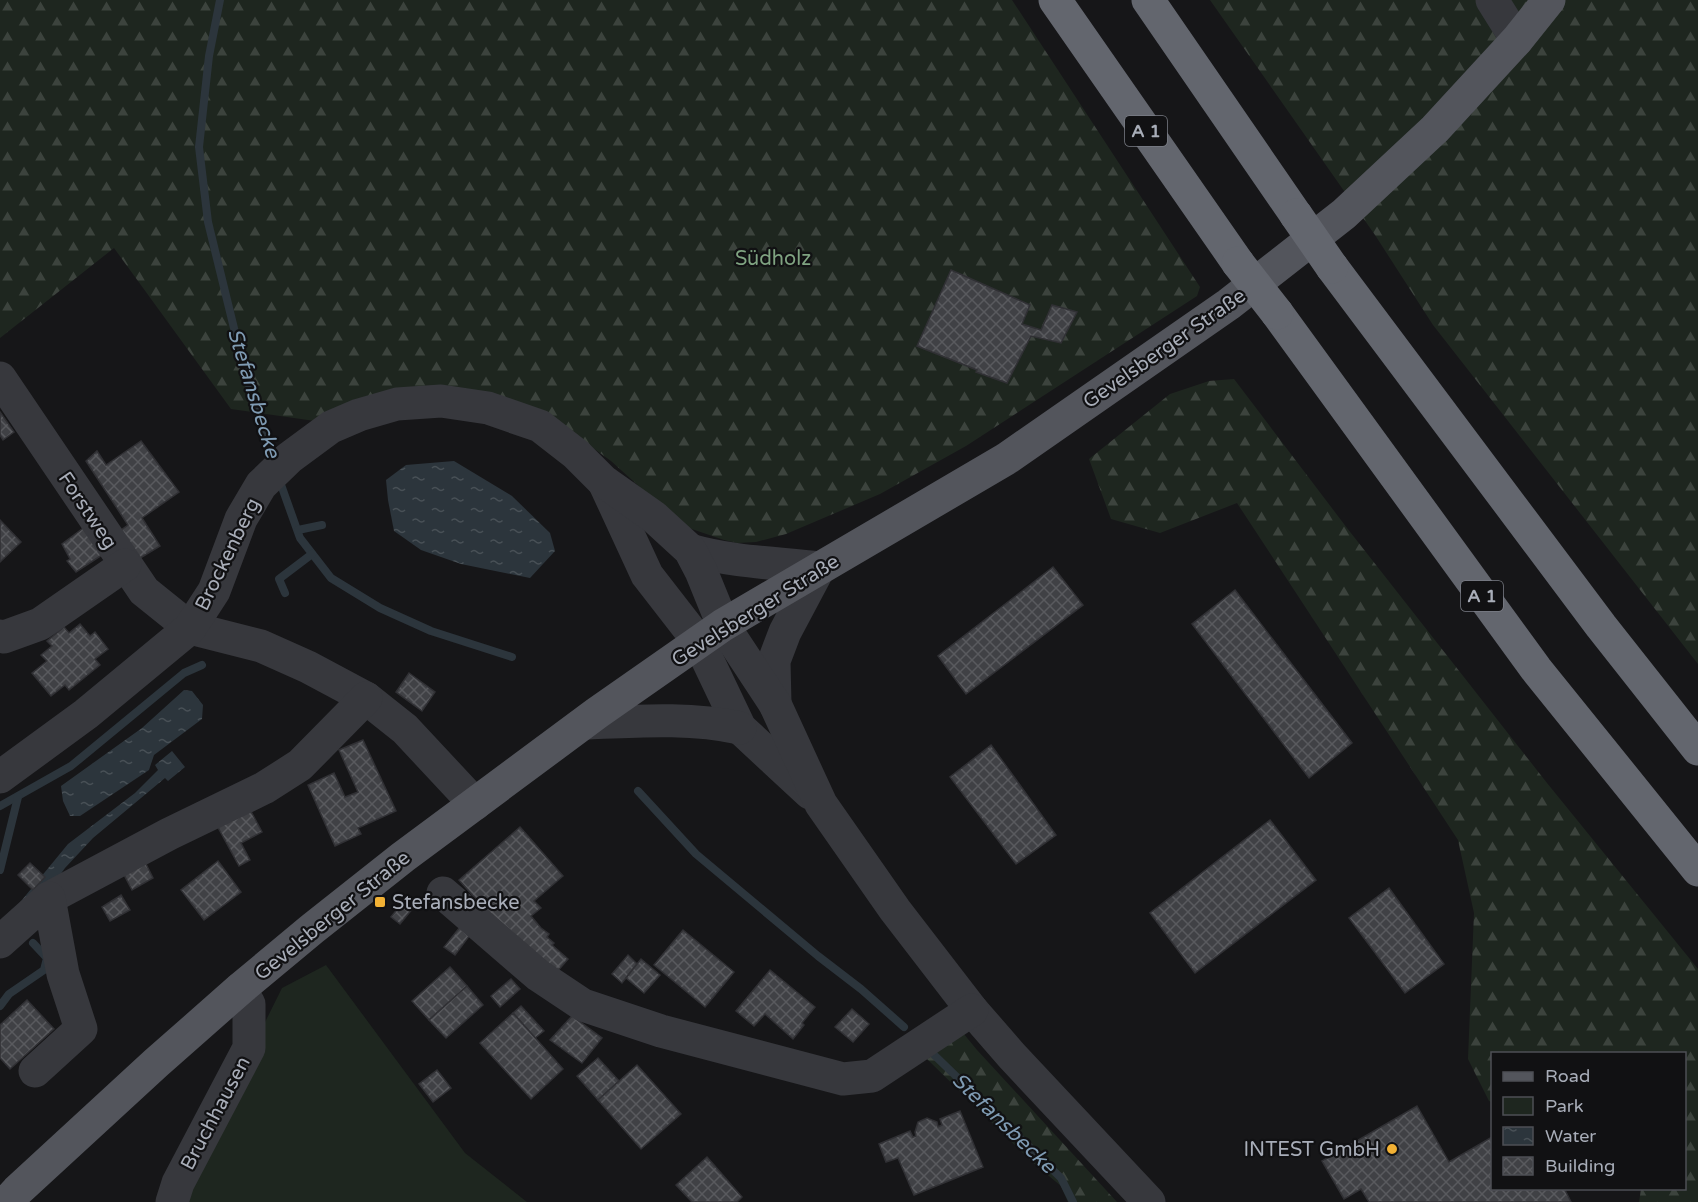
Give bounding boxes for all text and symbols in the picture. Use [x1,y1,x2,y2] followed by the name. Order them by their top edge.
[1125,116,1167,146] road number: A 1
[735,247,811,271] park label: Südholz
[1079,284,1250,414] street label: Gevelsberger Straße
[222,325,285,462] water label: Stefansbecke
[53,467,122,554] street label: Forstweg
[190,494,265,615] street label: Brockenberg
[667,550,844,672] street label: Gevelsberger Straße
[1461,581,1503,611] road number: A 1
[250,846,415,986] street label: Gevelsberger Straße
[392,891,520,915] place label: Stefansbecke
[373,895,387,909] marker: Stefansbecke
[1491,1052,1686,1190] legend
[176,1053,256,1174] street label: Bruchhausen
[1545,1065,1590,1087] text: Road
[947,1068,1061,1180] water label: Stefansbecke
[1545,1095,1584,1117] text: Park
[1545,1125,1596,1147] text: Water
[1243,1138,1380,1162] place label: INTEST GmbH
[1385,1142,1399,1156] marker: INTEST GmbH
[1545,1155,1615,1177] text: Building

